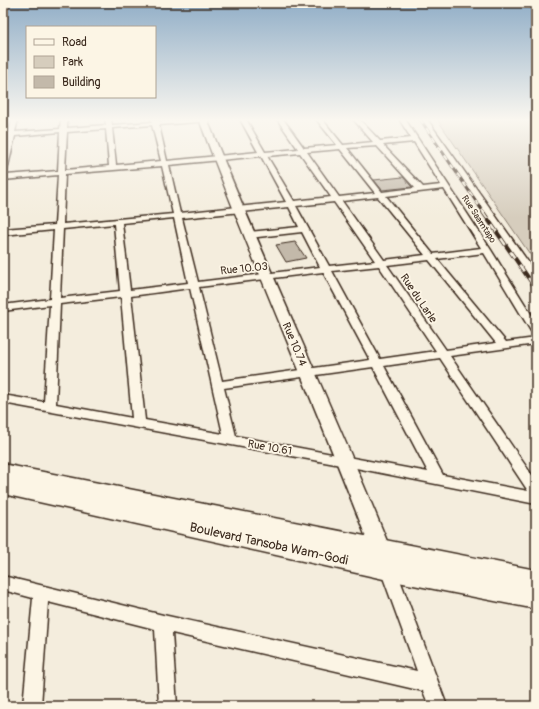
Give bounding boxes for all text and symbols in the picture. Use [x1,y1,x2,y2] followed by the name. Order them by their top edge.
[26,26,156,98] legend
[62,35,87,50] text: Road
[62,55,83,70] text: Park
[62,75,101,90] text: Building
[459,193,498,245] street label: Rue Saamtapo
[220,260,268,277] street label: Rue 10.03
[397,271,440,326] street label: Rue du Larle
[280,320,310,369] street label: Rue 10.74
[247,437,293,458] street label: Rue 10.61
[188,519,349,569] street label: Boulevard Tansoba Wam-Godi

